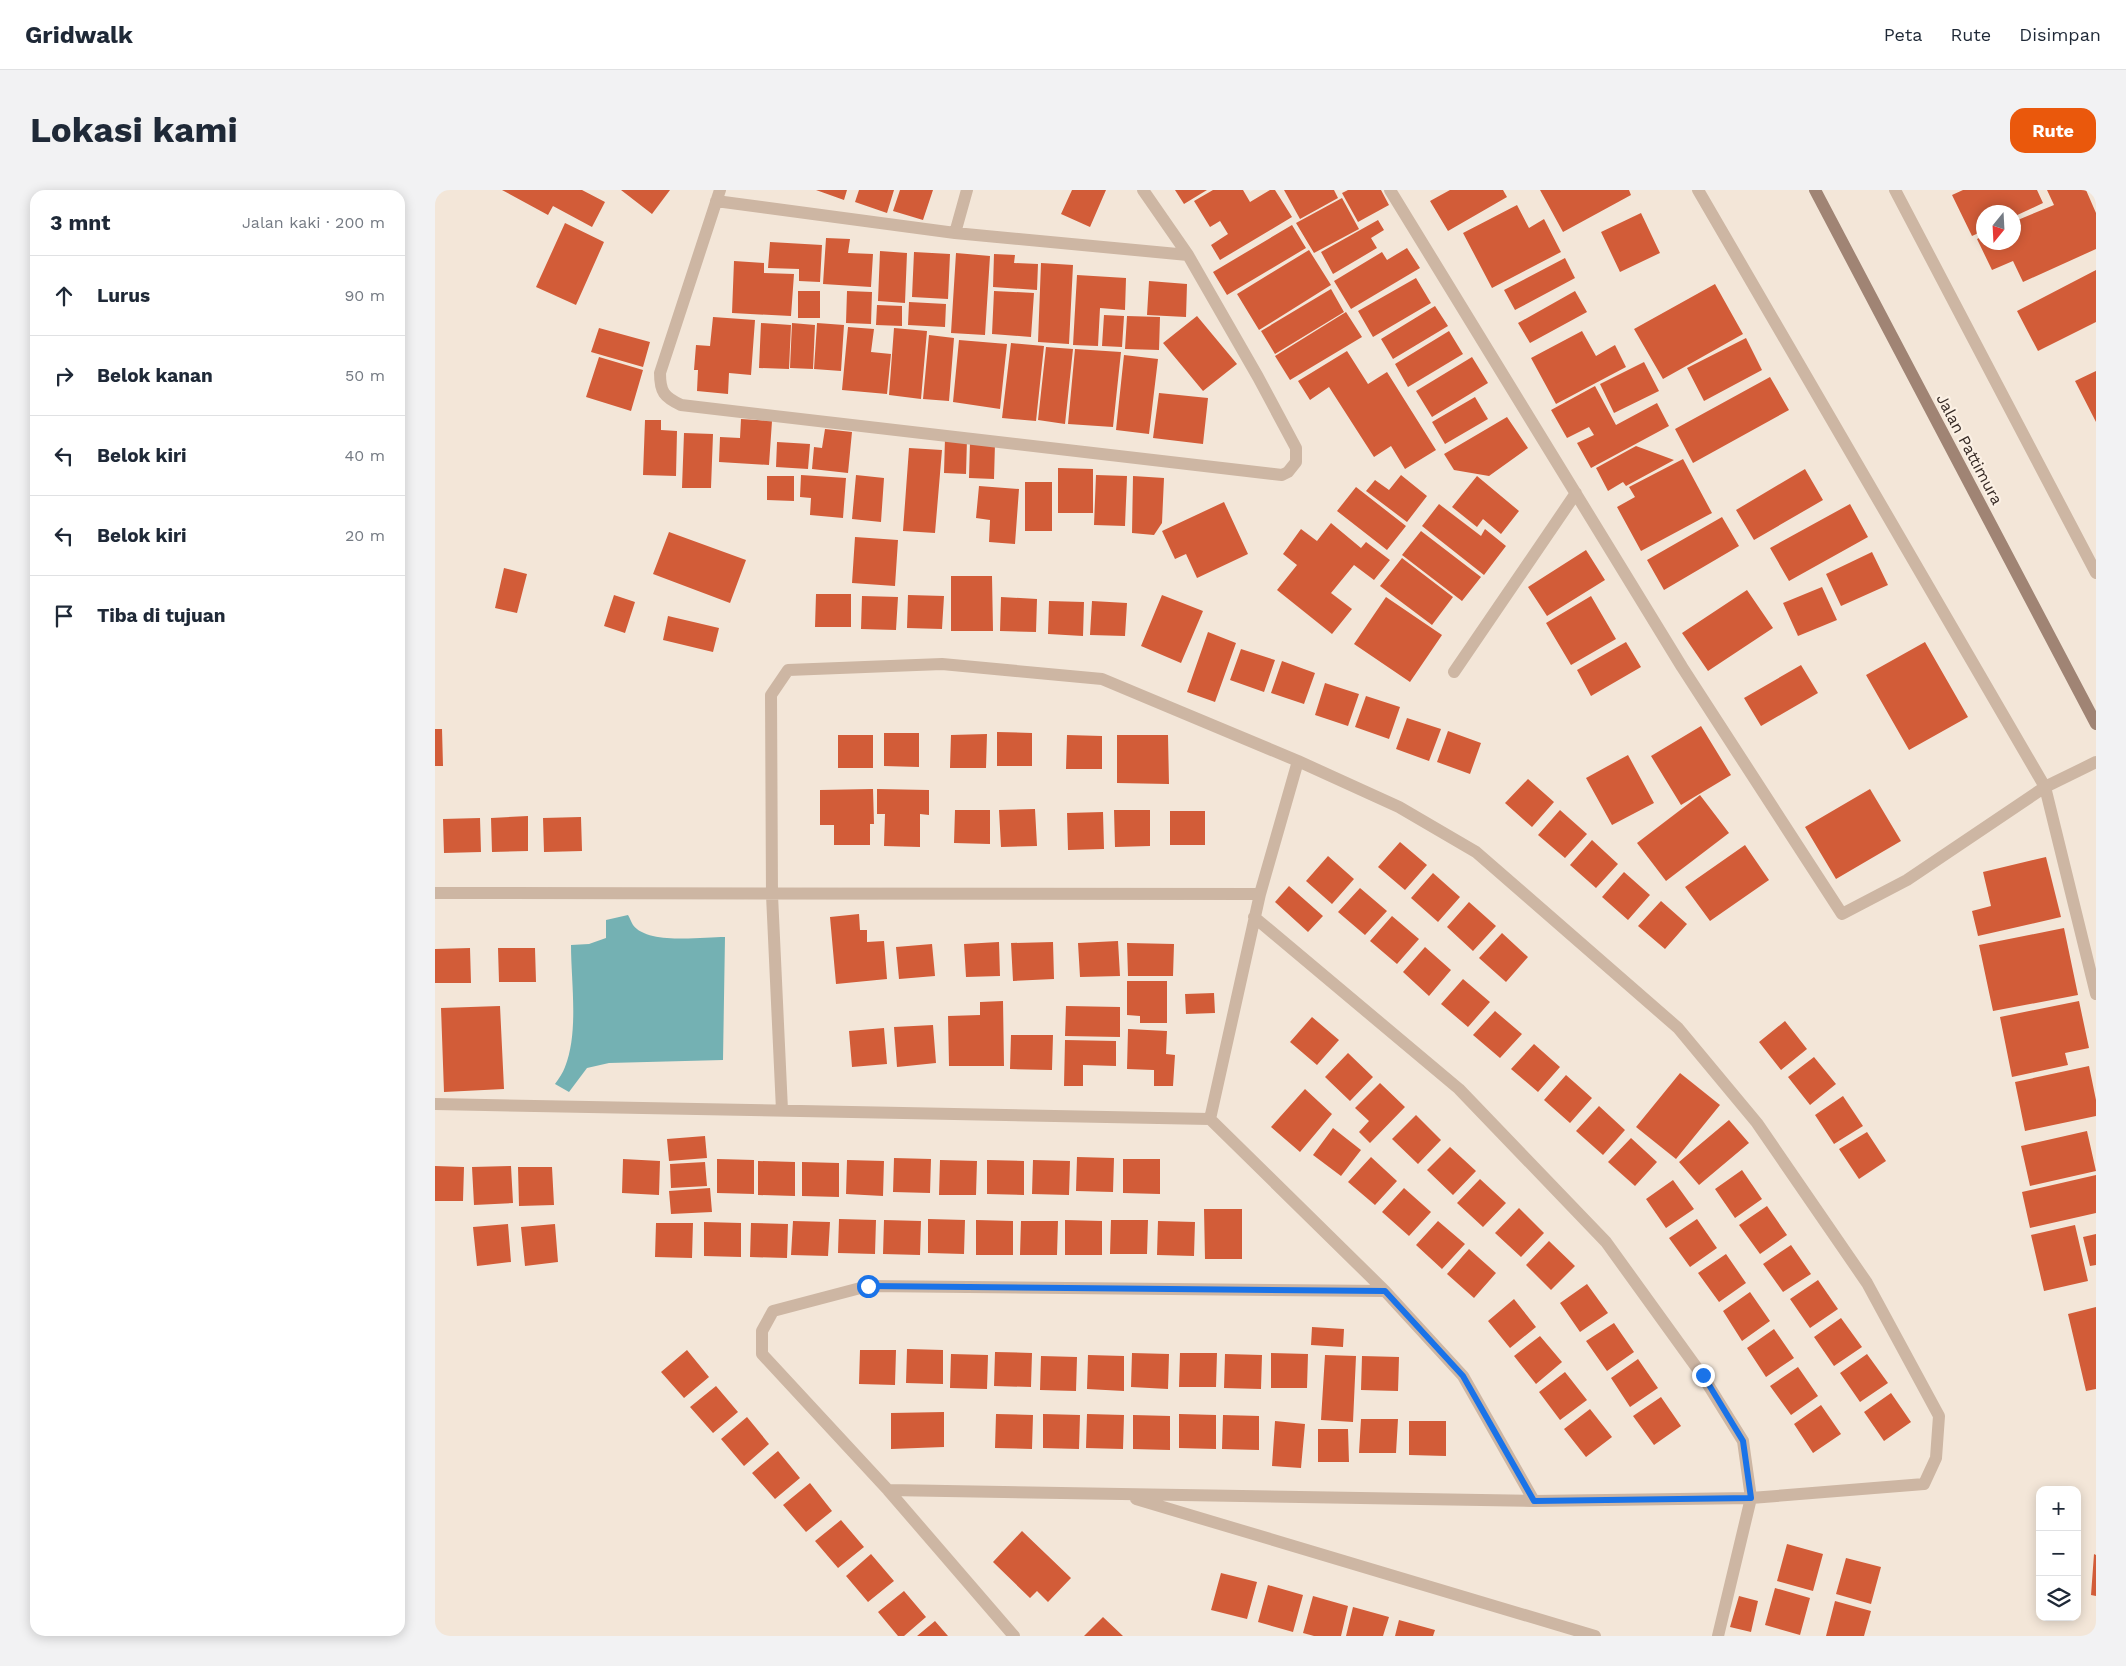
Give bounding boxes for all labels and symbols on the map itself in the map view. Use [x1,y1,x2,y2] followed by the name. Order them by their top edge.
[1976,205,2021,250] north arrow
[1932,391,2007,508] street label: Jalan Pattimura
[857,1275,880,1298] route start
[1692,1364,1715,1387] route end

